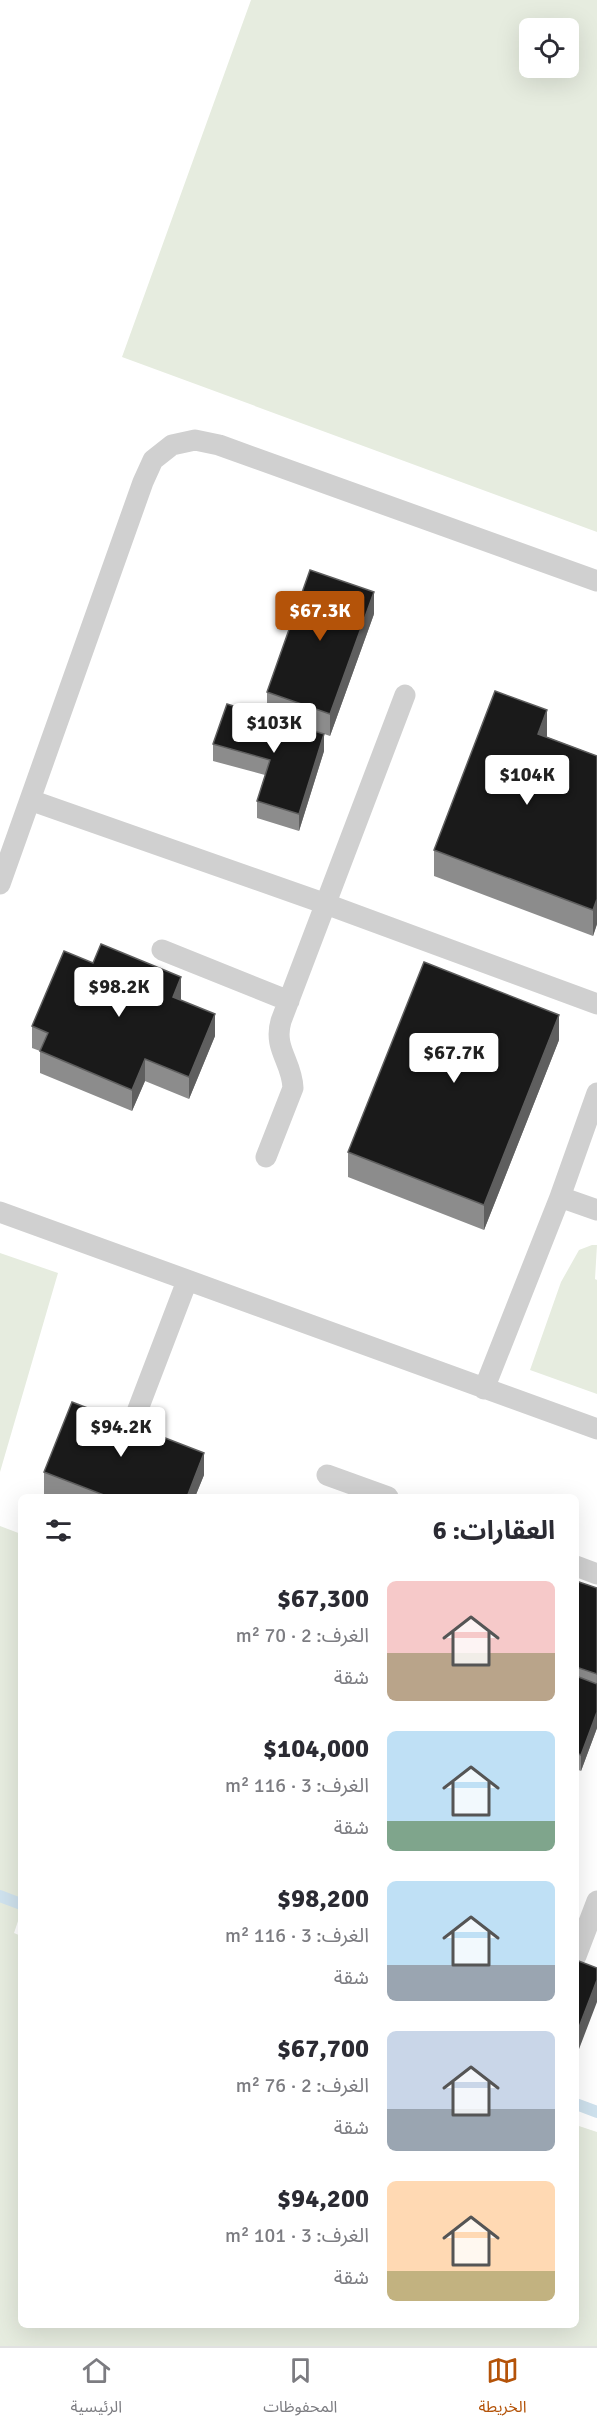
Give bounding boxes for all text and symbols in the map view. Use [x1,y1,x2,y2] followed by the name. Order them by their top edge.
[519,18,579,78] map controls
[519,18,579,78] button: locate
[271,591,369,642] pin: $67.3K
[289,598,351,623] text: $67.3K
[232,703,316,754] pin: $103K
[246,710,302,735] text: $103K
[485,755,569,806] pin: $104K
[499,762,555,787] text: $104K
[70,967,168,1018] pin: $98.2K
[88,974,150,999] text: $98.2K
[405,1033,503,1084] pin: $67.7K
[423,1040,485,1065] text: $67.7K
[72,1407,170,1458] pin: $94.2K
[90,1414,152,1439] text: $94.2K
[42,1514,75,1547] icon: filters
[433,1515,555,1547] text: العقارات: 6
[277,1583,369,1615] text: $67,300
[435,1605,507,1677] icon: home
[236,1623,369,1648] text: الغرف: 2 · 70 m²
[334,1665,369,1690] text: شقة
[263,1733,369,1765] text: $104,000
[435,1755,507,1827] icon: home
[225,1773,369,1798] text: الغرف: 3 · 116 m²
[334,1815,369,1840] text: شقة
[277,1883,369,1915] text: $98,200
[435,1905,507,1977] icon: home
[225,1923,369,1948] text: الغرف: 3 · 116 m²
[334,1965,369,1990] text: شقة
[277,2033,369,2065] text: $67,700
[435,2055,507,2127] icon: home
[236,2073,369,2098] text: الغرف: 2 · 76 m²
[334,2115,369,2140] text: شقة
[277,2183,369,2215] text: $94,200
[435,2205,507,2277] icon: home
[225,2223,369,2248] text: الغرف: 3 · 101 m²
[334,2265,369,2290] text: شقة
[71,2354,122,2424] tab: الرئيسية
[263,2354,337,2424] tab: المحفوظات
[479,2354,526,2424] tab: الخريطة

